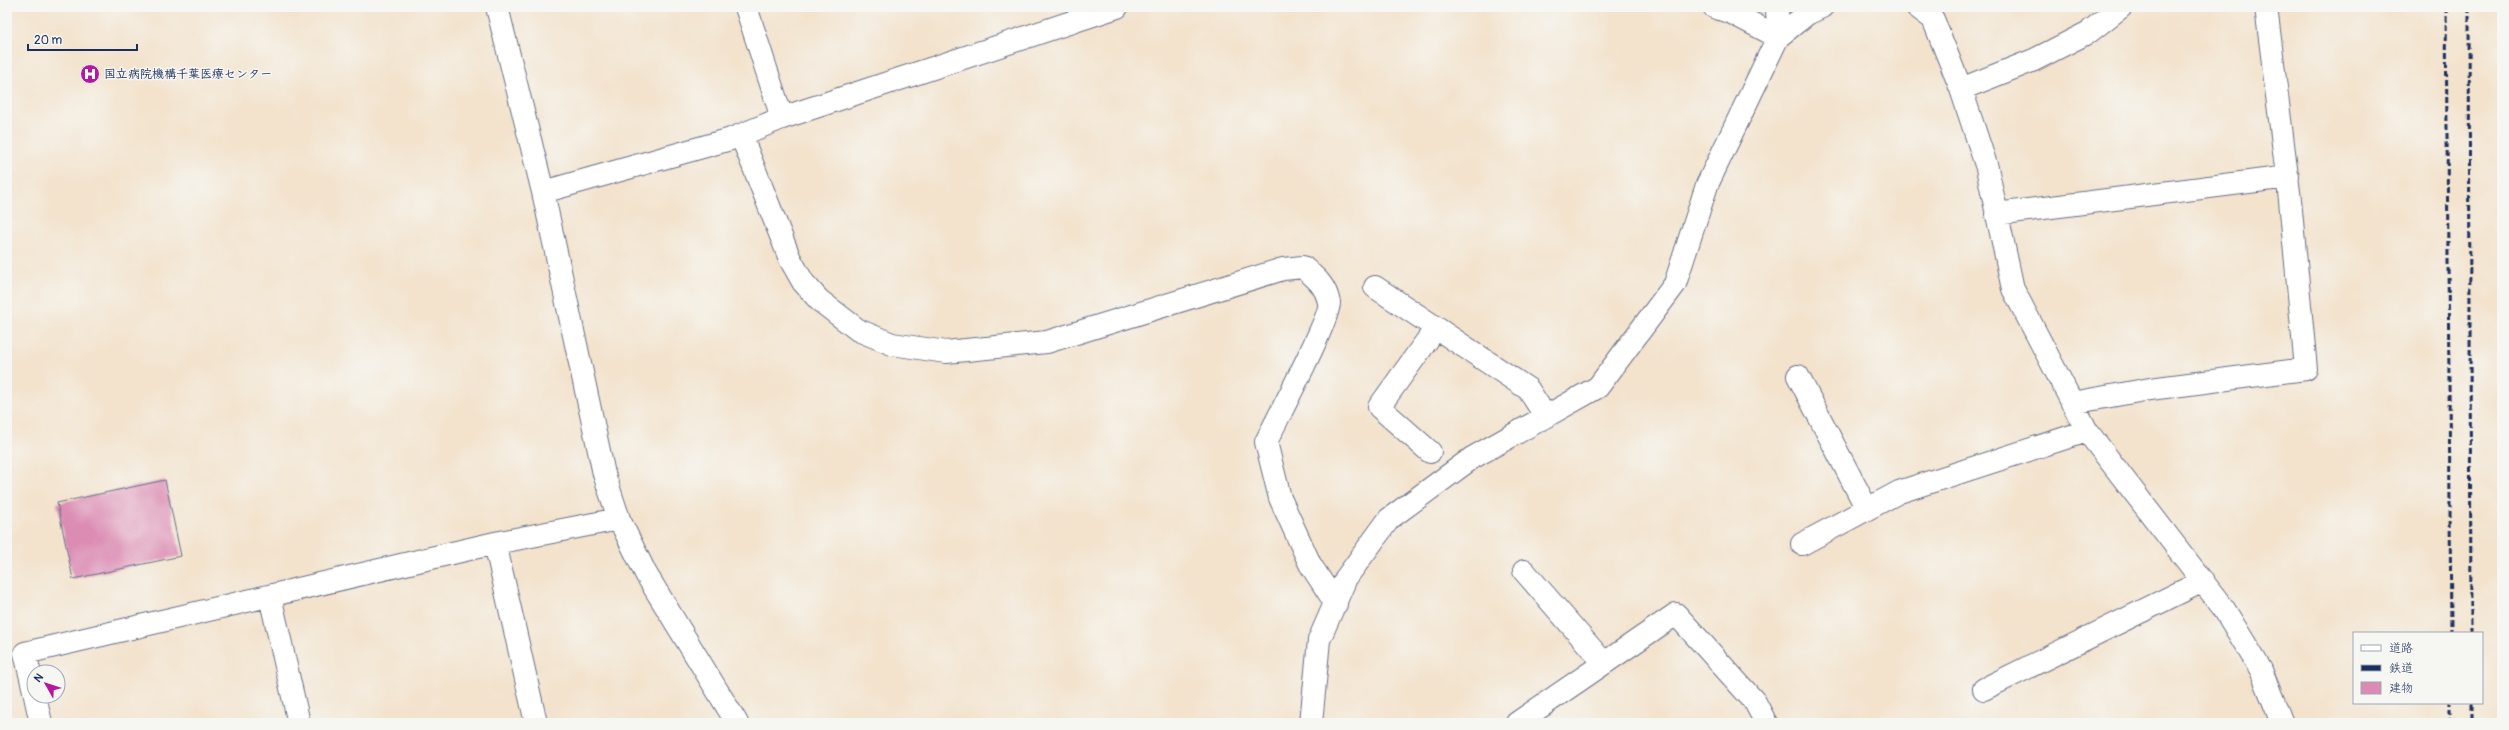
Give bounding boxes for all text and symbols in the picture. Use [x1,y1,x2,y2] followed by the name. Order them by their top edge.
[28,26,137,52] scale bar
[34,33,63,48] text: 20 m
[79,63,101,85] hospital icon: 国立病院機構千葉医療センター
[104,67,272,82] place label: 国立病院機構千葉医療センター
[2353,632,2483,704] legend
[2389,641,2413,656] text: 道路
[2389,661,2413,676] text: 鉄道
[26,664,66,704] north arrow
[31,671,46,685] text: N
[2389,681,2413,696] text: 建物

